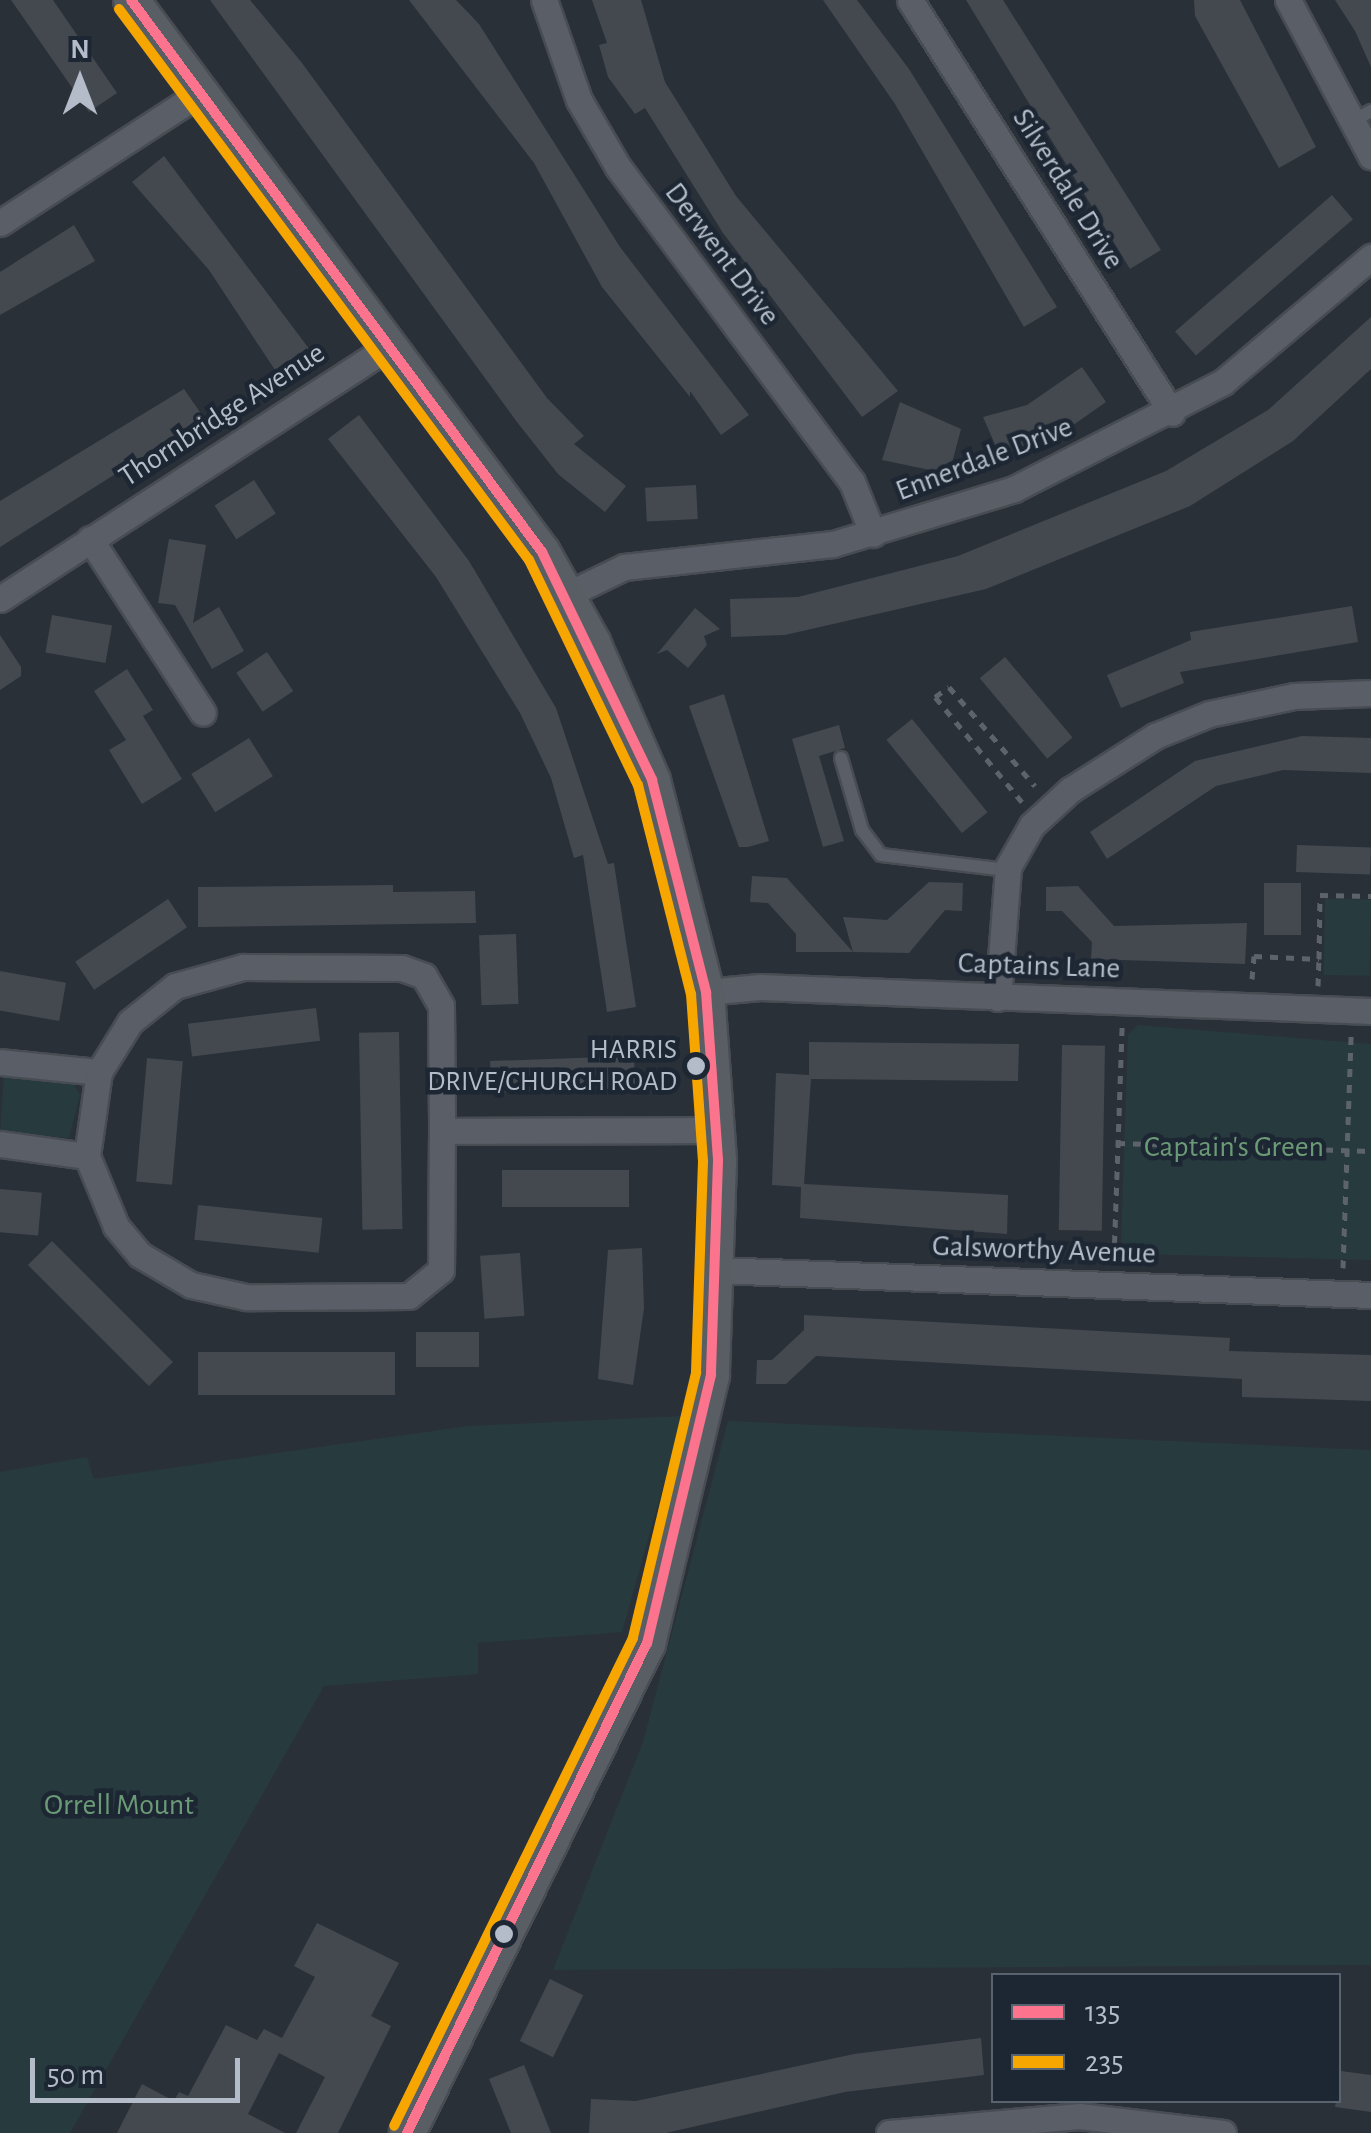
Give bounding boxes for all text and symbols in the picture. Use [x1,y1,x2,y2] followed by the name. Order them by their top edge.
[30,30,130,130] north arrow
[70,36,90,64] text: N
[1004,102,1132,276] street label: Silverdale Drive
[657,176,787,332] street label: Derwent Drive
[112,335,332,495] street label: Thornbridge Avenue
[891,409,1077,509] street label: Ennerdale Drive
[957,945,1121,987] street label: Captains Lane
[427,1033,677,1099] place label: HARRIS DRIVE/CHURCH ROAD
[686,1056,706,1076] marker: HARRIS DRIVE/CHURCH ROAD
[1144,1129,1324,1165] park label: Captain's Green
[932,1228,1156,1272] street label: Galsworthy Avenue
[44,1787,194,1823] park label: Orrell Mount
[494,1924,514,1944] unlabelled marker
[991,1973,1341,2103] legend
[1085,1997,1120,2027] text: 135
[35,2038,245,2100] scale bar
[1085,2047,1124,2077] text: 235
[47,2060,104,2090] text: 50 m

